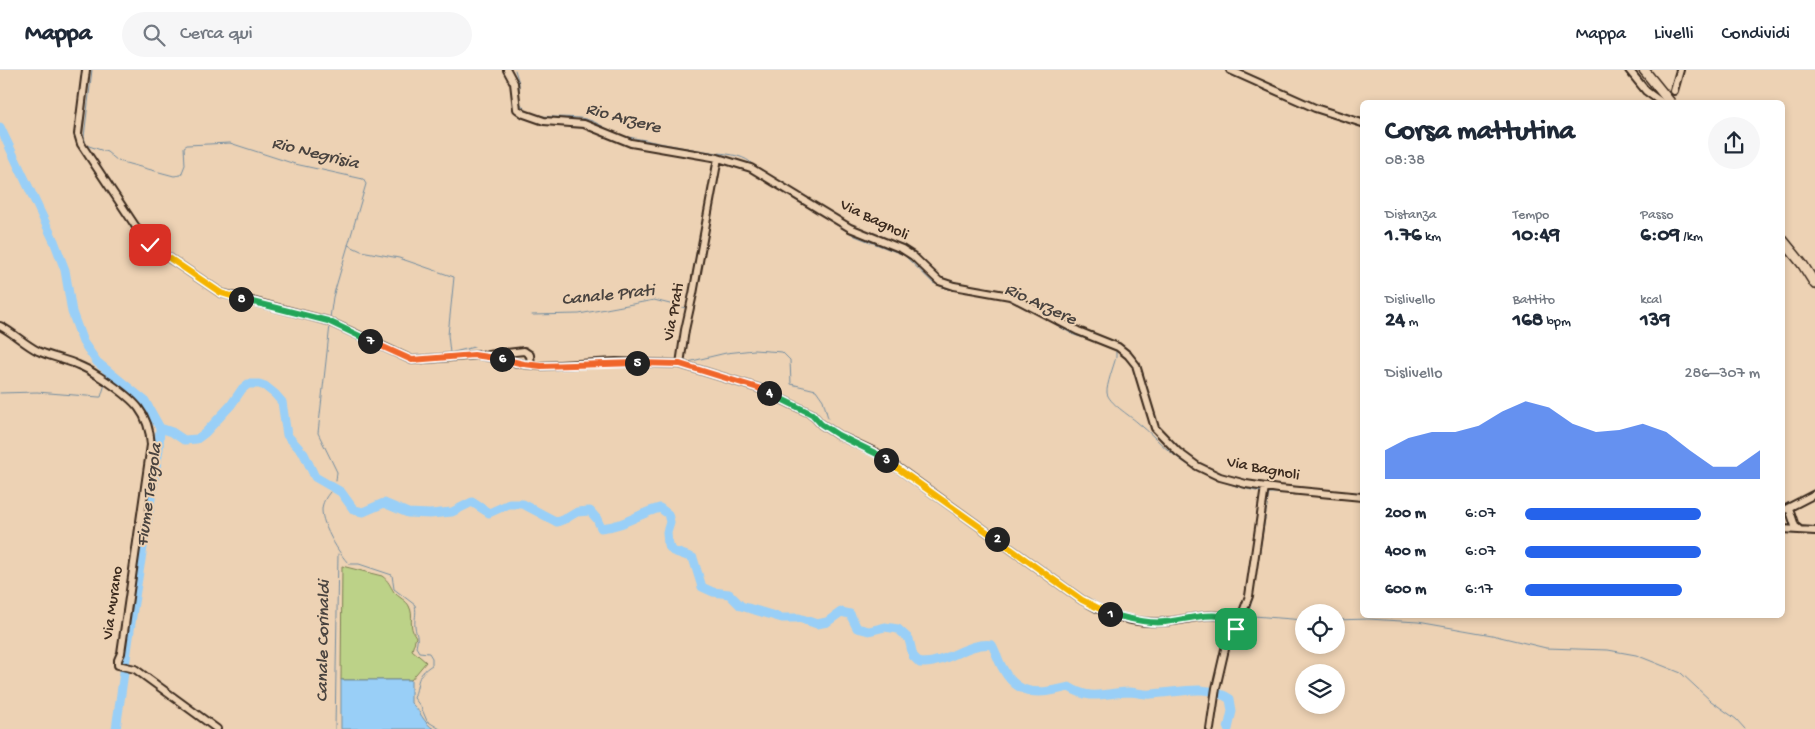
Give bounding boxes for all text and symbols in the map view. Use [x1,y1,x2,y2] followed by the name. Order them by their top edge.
[122,12,472,57] search box
[25,20,92,49] text: Mappa
[140,21,168,49] icon: search
[180,23,253,46] text: Cerca qui
[1576,24,1626,45] text: Mappa
[1654,24,1694,45] text: Livelli
[1722,24,1790,45] text: Condividi
[583,99,663,139] water label: Rio Arzere
[1385,116,1575,149] text: Corsa mattutina
[1708,117,1760,169] button: share
[269,133,362,175] water label: Rio Negrisia
[1385,152,1425,171] text: 08:38
[836,196,911,246] street label: Via Bagnoli
[1385,207,1436,224] text: Distanza
[1513,207,1549,224] text: Tempo
[1640,207,1673,224] text: Passo
[129,224,171,266] pin
[1385,224,1422,249] text: 1.76
[1513,224,1560,249] text: 10:49
[1640,224,1680,249] text: 6:09
[1422,229,1441,246] text: km
[1680,229,1703,246] text: /km
[136,231,164,259] icon: check
[1001,279,1080,331] water label: Rio Arzere
[560,280,658,311] water label: Canale Prati
[660,282,690,343] street label: Via Prati
[228,286,254,312] pin: 8
[238,291,245,308] text: 8
[1385,292,1435,309] text: Dislivello
[1513,292,1555,309] text: Battito
[1640,292,1662,309] text: kcal
[1385,309,1405,334] text: 24
[1513,309,1543,334] text: 168
[1640,309,1670,334] text: 139
[1405,314,1419,331] text: m
[1543,314,1571,331] text: bpm
[358,328,382,354] pin: 7
[367,333,374,350] text: 7
[490,346,514,372] pin: 6
[624,350,650,376] pin: 5
[499,351,506,368] text: 6
[634,355,641,372] text: 5
[1385,365,1442,384] text: Dislivello
[1685,365,1760,384] text: 286–307 m
[756,380,782,406] pin: 4
[766,385,773,402] text: 4
[132,441,168,548] water label: Fiume Tergola
[874,448,898,472] pin: 3
[883,452,890,469] text: 3
[1224,453,1301,486] street label: Via Bagnoli
[1385,505,1426,524] text: 200 m
[1465,505,1496,524] text: 6:07
[984,526,1010,552] pin: 2
[994,531,1001,548] text: 2
[1385,543,1426,562] text: 400 m
[1465,543,1496,562] text: 6:07
[99,565,129,642] street label: Via Murano
[312,578,336,702] water label: Canale Corinaldi
[1385,581,1426,600] text: 600 m
[1465,581,1493,600] text: 6:17
[1098,602,1122,626] pin: 1
[1295,604,1345,714] map controls
[1295,604,1345,654] button: locate
[1108,606,1113,623] text: 1
[1215,608,1257,650] pin
[1222,615,1250,643] icon: arrive
[1295,664,1345,714] button: layers

